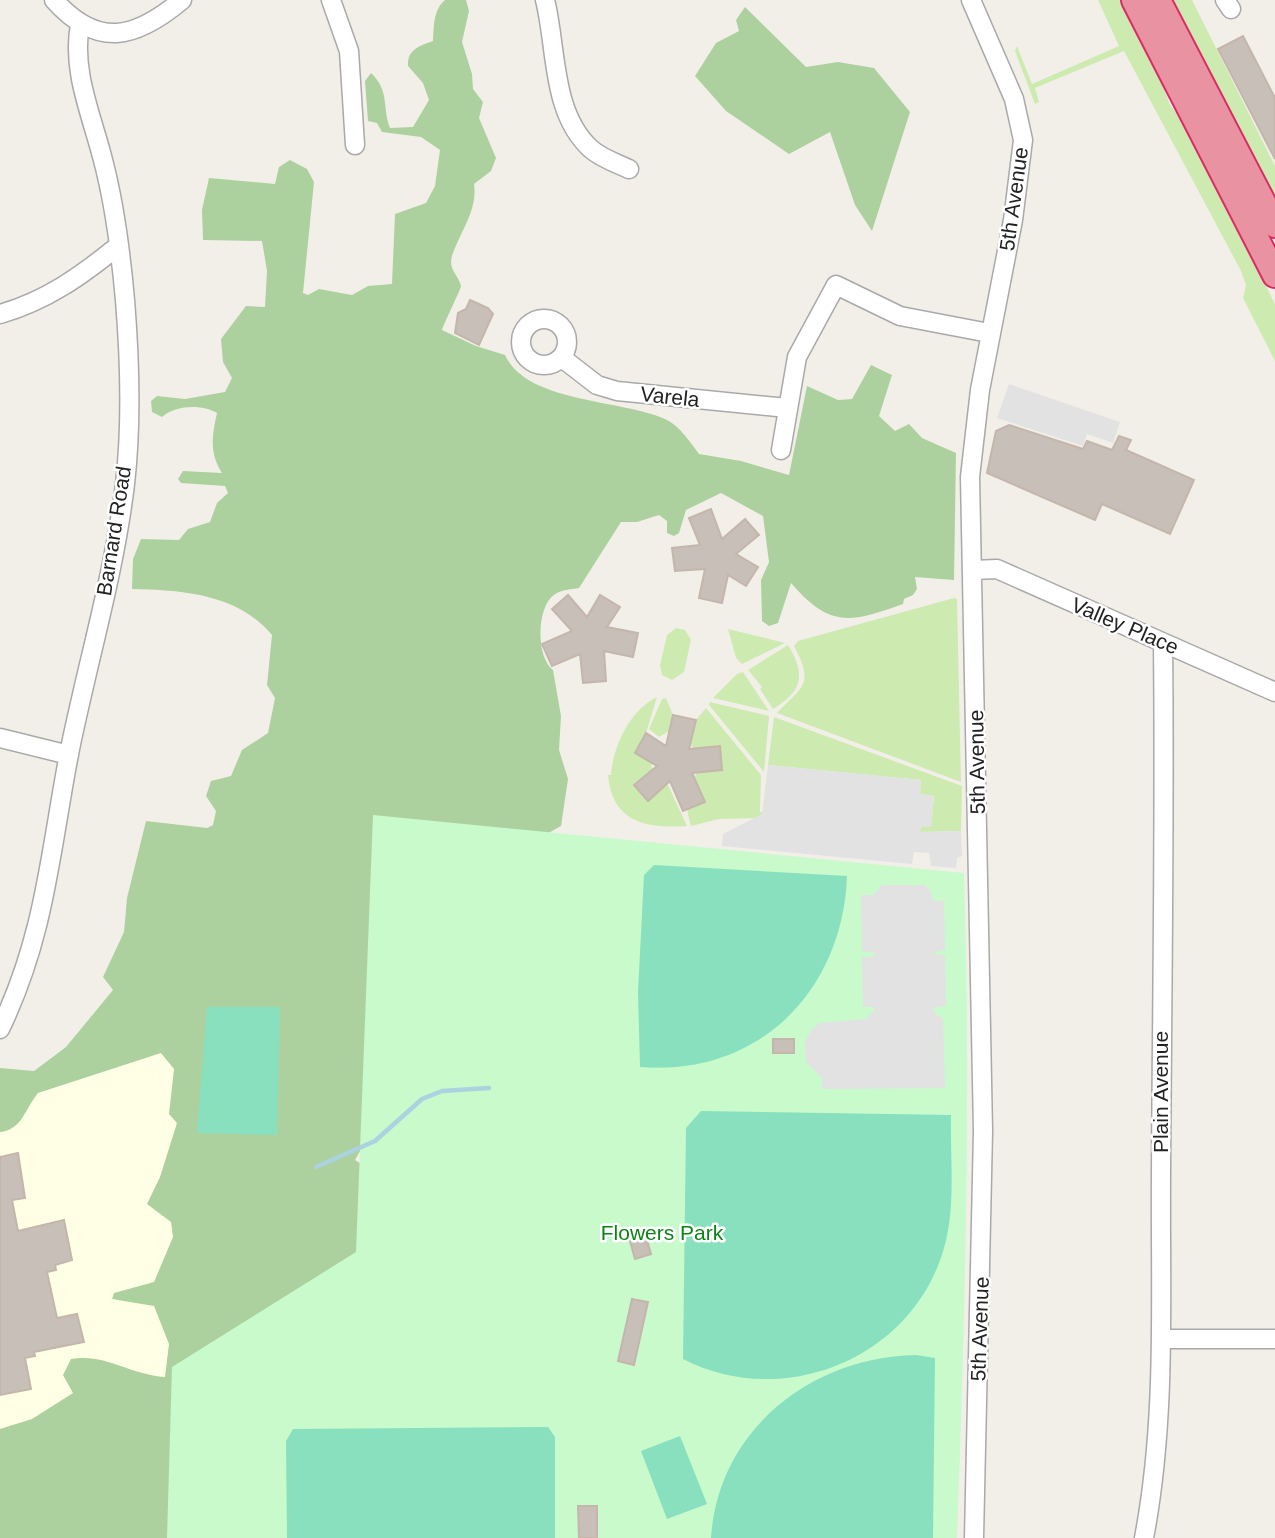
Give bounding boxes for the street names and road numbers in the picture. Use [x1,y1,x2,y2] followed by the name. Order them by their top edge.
[995,145,1032,252] street label: 5th Avenue
[639,382,701,411] street label: Varela
[92,465,135,597] street label: Barnard Road
[1068,593,1182,658] street label: Valley Place
[964,709,989,815] street label: 5th Avenue
[1149,1031,1172,1153] street label: Plain Avenue
[966,1276,993,1382] street label: 5th Avenue

